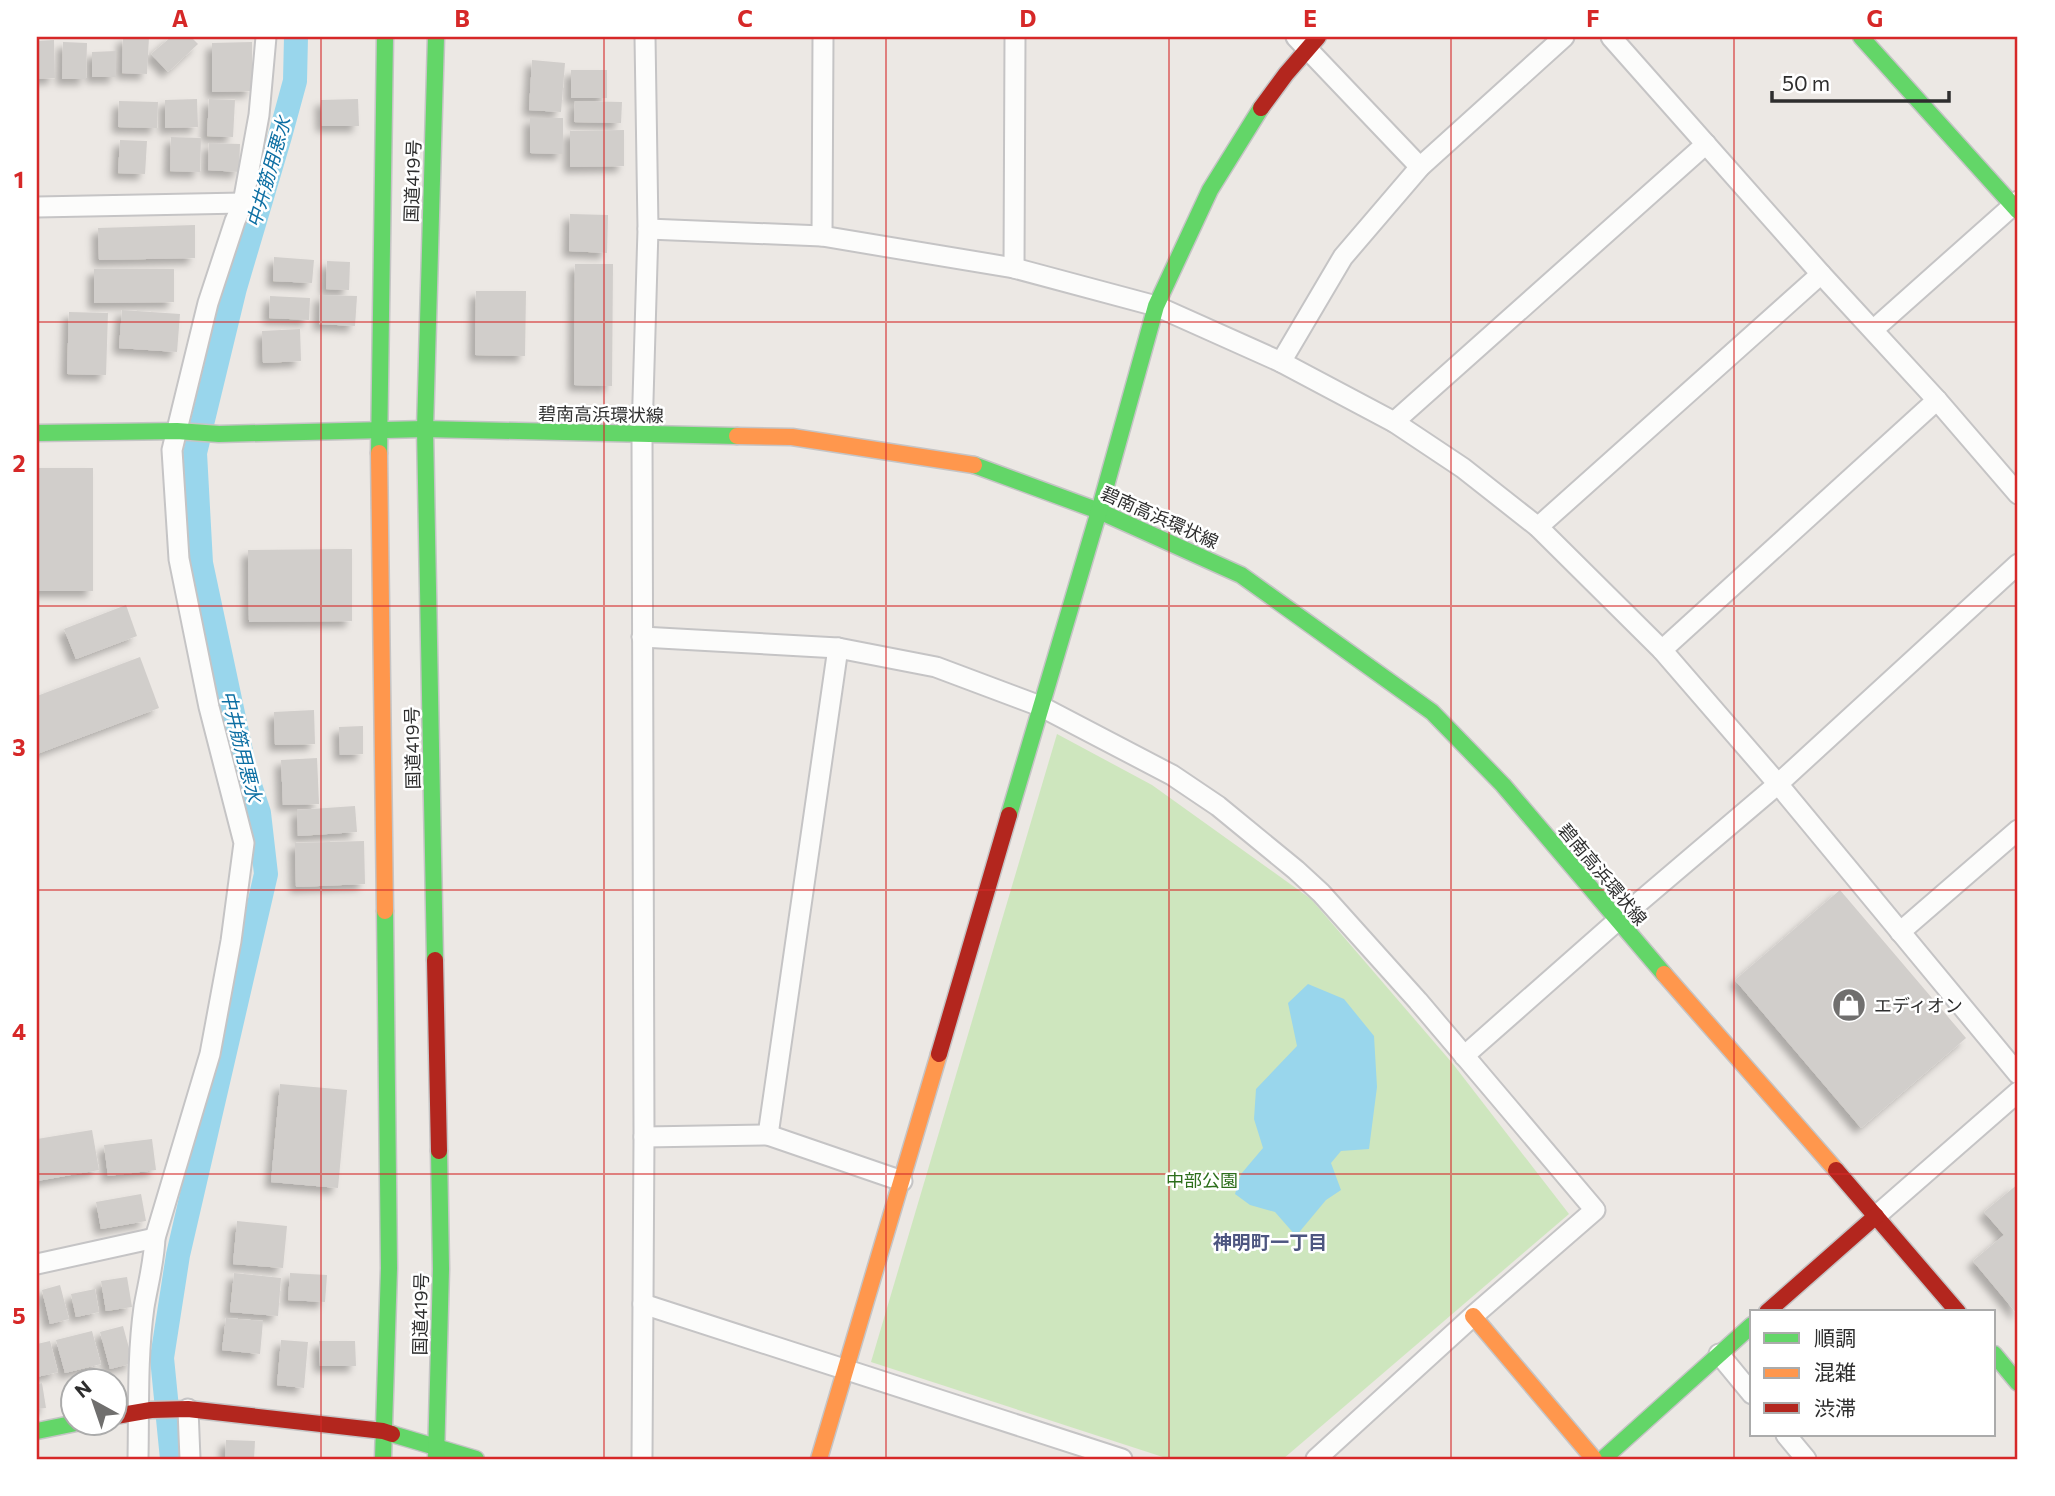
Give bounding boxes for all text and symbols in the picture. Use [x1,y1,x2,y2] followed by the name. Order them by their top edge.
[172,4,189,32] text: A
[454,4,470,32] text: B
[737,4,753,32] text: C
[1020,4,1037,32] text: D
[1303,4,1317,32] text: E
[1586,4,1600,32] text: F
[1867,4,1883,32] text: G
[1772,60,1948,104] scale bar
[1782,70,1830,95] text: 50 m
[241,112,295,230] water label: 中井筋用悪水
[400,139,424,223] street label: 国道419号
[14,165,24,193] text: 1
[538,402,664,426] street label: 碧南高浜環状線
[12,449,26,477] text: 2
[1098,481,1222,553] street label: 碧南高浜環状線
[217,688,267,806] water label: 中井筋用悪水
[400,706,424,790] street label: 国道419号
[12,733,26,761] text: 3
[1554,819,1652,929] street label: 碧南高浜環状線
[1830,986,1868,1024] shop icon: エディオン
[1874,994,1963,1016] place label: エディオン
[12,1017,26,1045] text: 4
[1166,1169,1238,1191] park label: 中部公園
[1213,1230,1327,1253] district label: 神明町一丁目
[408,1272,432,1356] street label: 国道419号
[12,1301,26,1329] text: 5
[1750,1310,1996,1436] legend
[1814,1325,1856,1350] text: 順調
[1814,1359,1856,1384] text: 混雑
[60,1366,130,1436] north arrow
[70,1375,96,1402] text: N
[1814,1395,1856,1420] text: 渋滞

